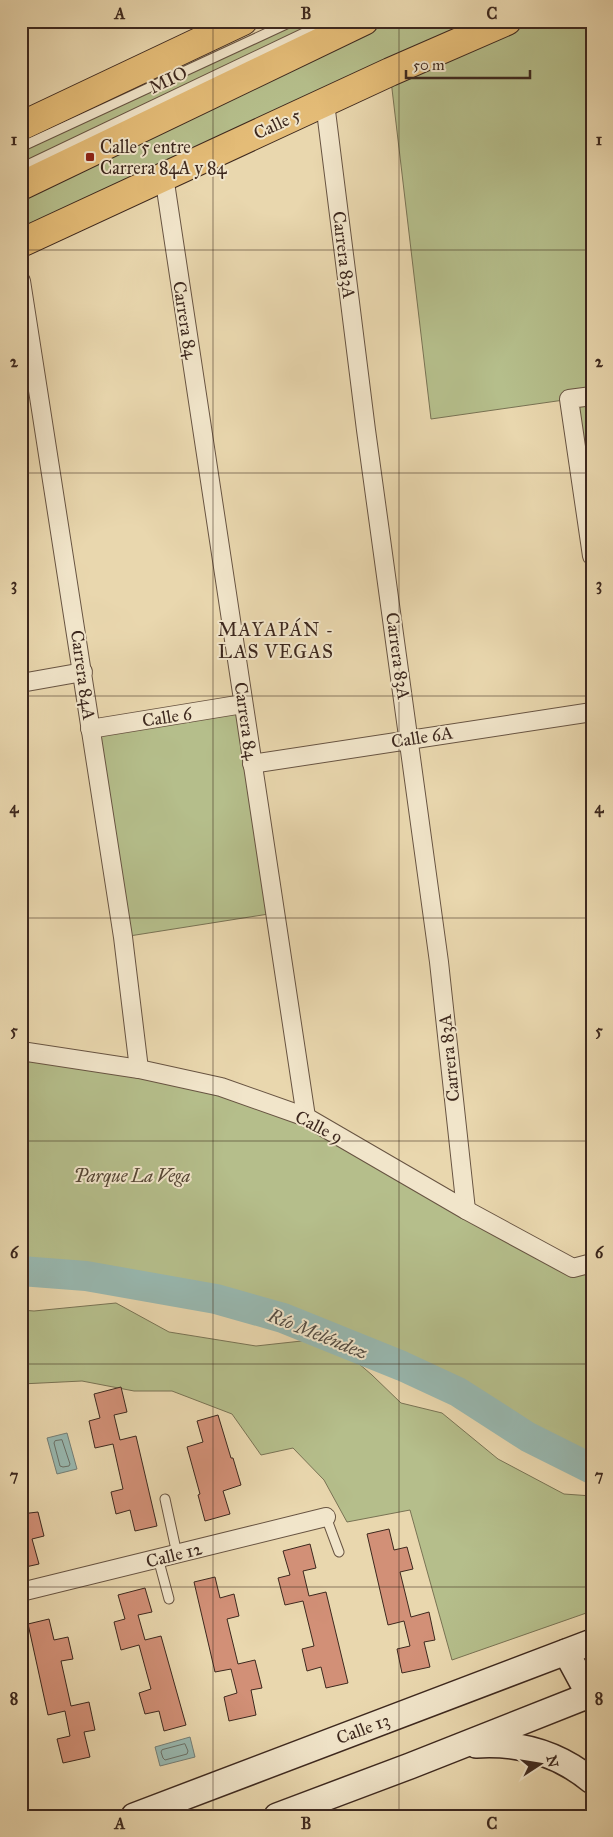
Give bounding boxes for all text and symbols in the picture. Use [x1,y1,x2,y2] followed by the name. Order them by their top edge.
[114,4,126,23] text: A
[301,4,311,23] text: B
[487,4,498,23] text: C
[406,48,529,80] scale bar
[413,56,445,74] text: 50 m
[145,61,191,99] street label: MIO
[250,103,305,144] street label: Calle 5
[11,130,18,149] text: 1
[596,130,603,149] text: 1
[100,136,227,179] place label: Calle 5 entre Carrera 84A y 84
[84,151,96,163] marker: Calle 5 entre Carrera 84A y 84
[328,210,360,300] street label: Carrera 83A
[168,279,202,361] street label: Carrera 84
[10,352,19,371] text: 2
[595,352,604,371] text: 2
[11,575,17,595] text: 3
[596,575,602,595] text: 3
[381,611,415,701] street label: Carrera 83A
[218,617,334,663] district label: MAYAPÁN - LAS VEGAS
[66,629,100,721] street label: Carrera 84A
[230,681,262,762] street label: Carrera 84
[141,702,194,732] street label: Calle 6
[390,721,454,753] street label: Calle 6A
[10,798,20,818] text: 4
[595,798,605,818] text: 4
[433,1013,465,1103] street label: Carrera 83A
[10,1021,18,1040] text: 5
[595,1021,603,1040] text: 5
[291,1106,347,1148] street label: Calle 9
[74,1165,191,1187] park label: Parque La Vega
[10,1243,19,1262] text: 6
[595,1243,604,1262] text: 6
[264,1303,371,1364] water label: Río Meléndez
[10,1466,19,1485] text: 7
[595,1466,604,1485] text: 7
[144,1537,204,1573] street label: Calle 12
[10,1689,18,1708] text: 8
[595,1689,603,1708] text: 8
[333,1709,393,1749] street label: Calle 13
[516,1740,566,1790] north arrow
[543,1754,562,1769] text: N
[114,1814,126,1833] text: A
[301,1814,311,1833] text: B
[487,1814,498,1833] text: C

